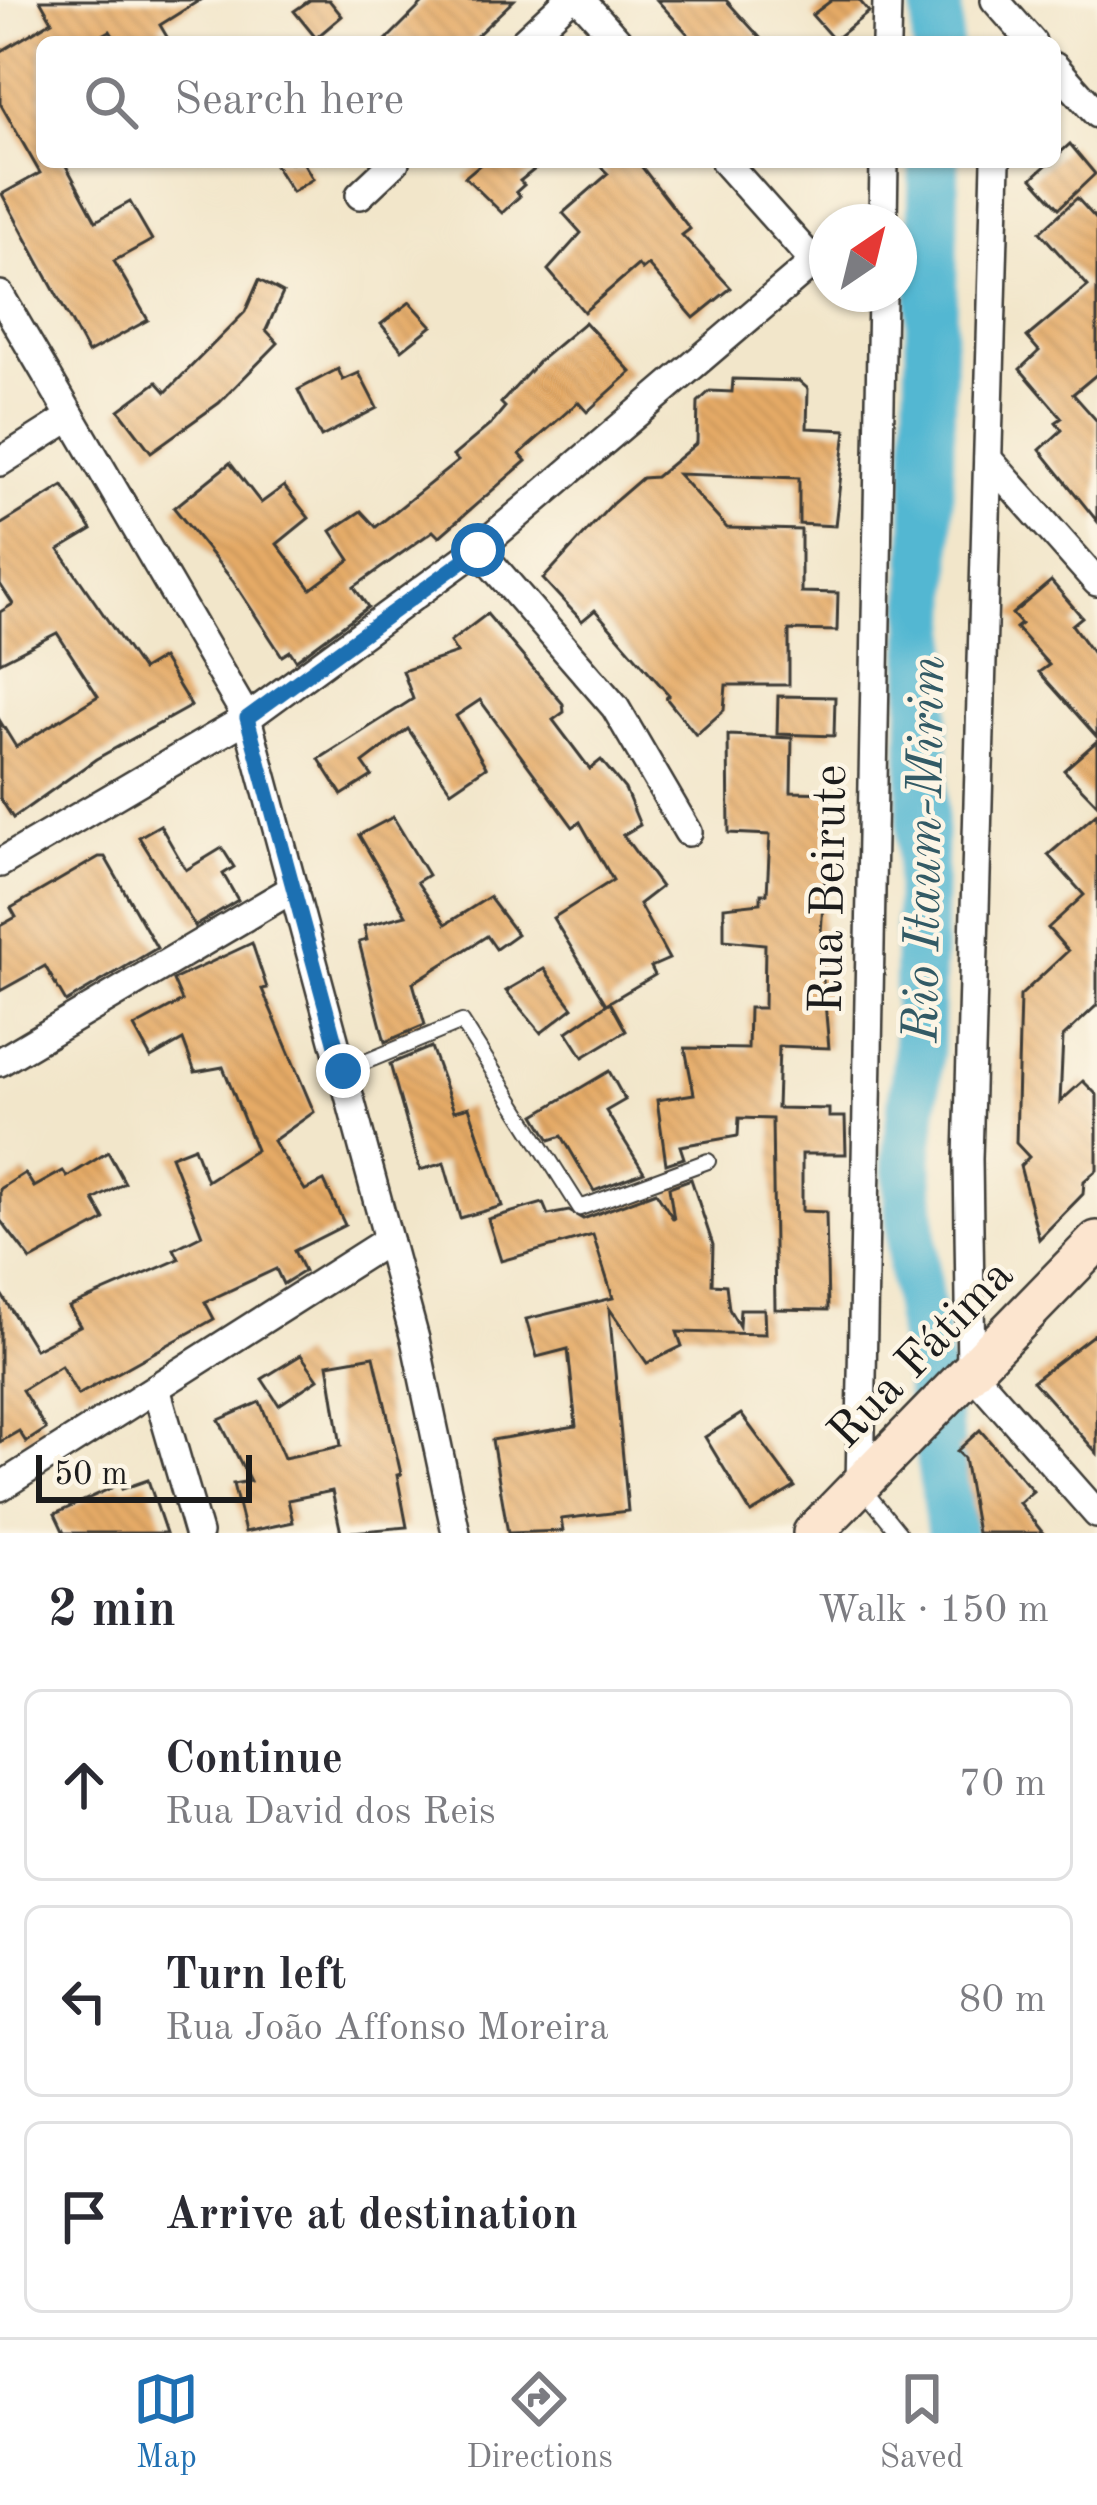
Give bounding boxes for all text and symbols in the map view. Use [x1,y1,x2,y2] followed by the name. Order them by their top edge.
[36,36,1061,168] search box
[78,69,144,135] icon: search
[174,79,404,124] text: Search here
[809,204,917,312] north arrow
[451,523,505,577] route start
[898,655,955,1044] water label: Rio Itaum-Mirim
[804,764,856,1014] street label: Rua Beirute
[316,1044,370,1098] route end
[821,1251,1023,1458] street label: Rua Fátima
[36,1449,252,1502] scale bar
[54,1459,128,1492] text: 50 m
[48,1586,176,1637] text: 2 min
[818,1591,1049,1630] text: Walk · 150 m
[165,1738,343,1783] text: Continue
[51,1752,117,1818] icon: ahead
[959,1765,1046,1804] text: 70 m
[165,1793,496,1832] text: Rua David dos Reis
[165,1954,346,1999] text: Turn left
[51,1968,117,2034] icon: left
[959,1981,1046,2020] text: 80 m
[165,2009,609,2048] text: Rua João Affonso Moreira
[51,2184,117,2250] icon: arrive
[165,2194,578,2239] text: Arrive at destination
[133,2366,199,2479] tab: Map
[466,2366,613,2479] tab: Directions
[880,2366,964,2479] tab: Saved

